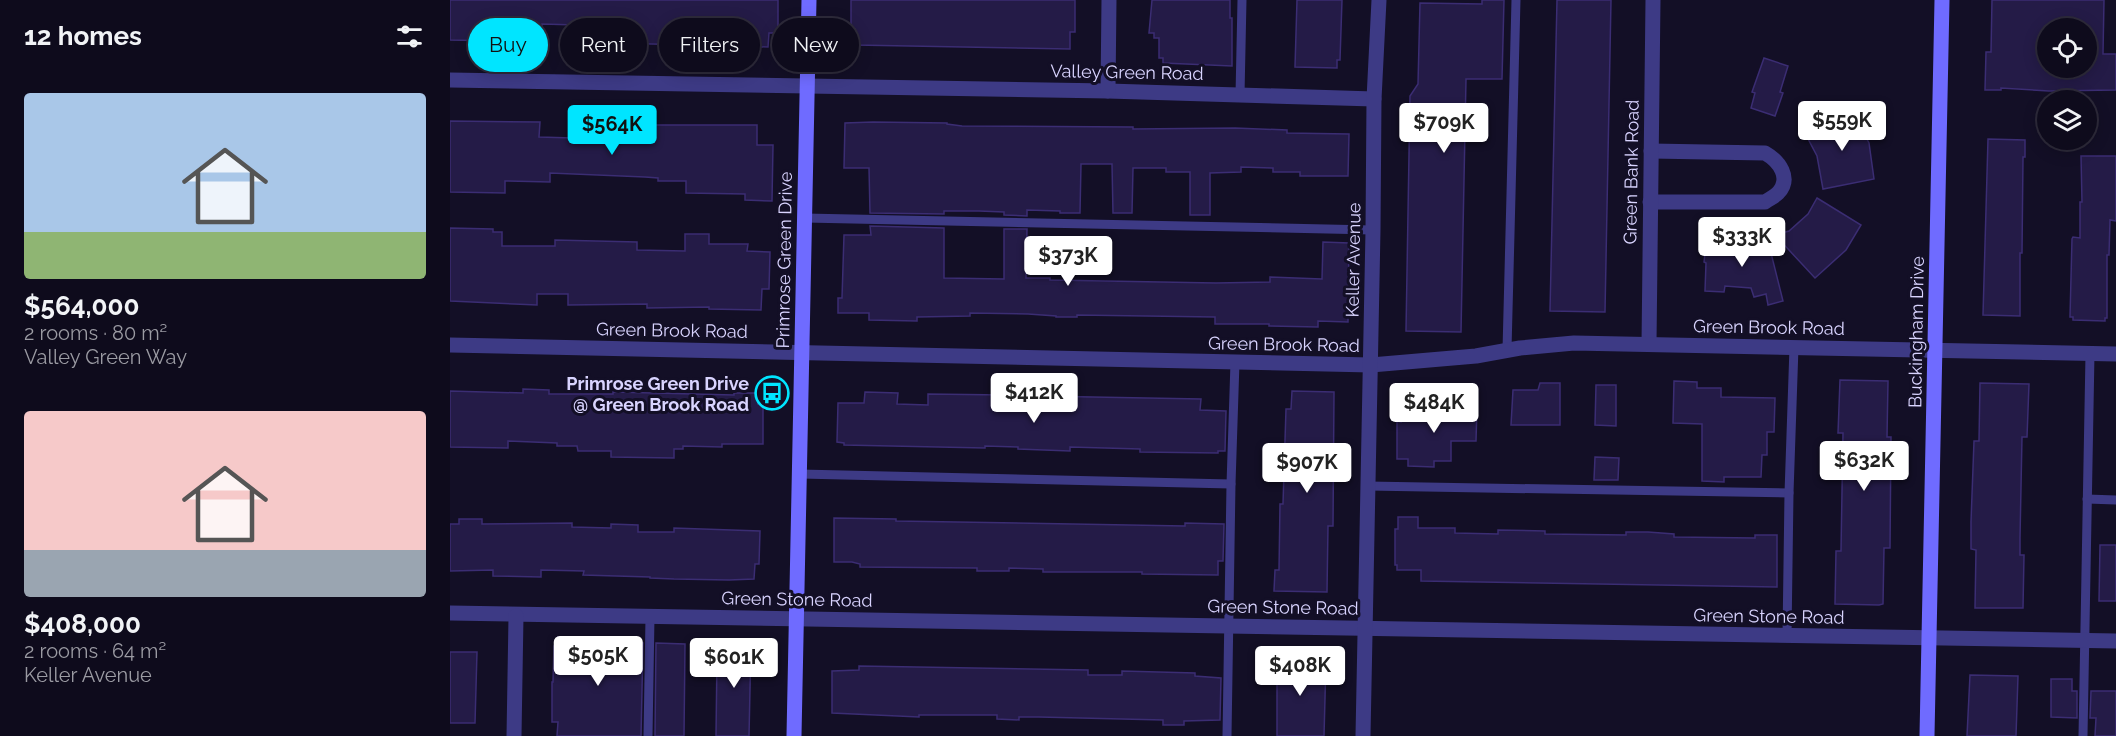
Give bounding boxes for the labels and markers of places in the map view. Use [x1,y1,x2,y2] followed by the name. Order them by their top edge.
[1800,101,1884,152] pin: $559K
[1402,103,1486,154] pin: $709K
[570,105,654,156] pin: $564K
[1700,217,1784,268] pin: $333K
[1026,236,1110,287] pin: $373K
[566,373,749,415] place label: Primrose Green Drive @ Green Brook Road
[992,373,1076,424] pin: $412K
[754,375,790,411] bus stop icon: Primrose Green Drive @ Green Brook Road
[1392,383,1476,434] pin: $484K
[1822,441,1906,492] pin: $632K
[1265,443,1349,494] pin: $907K
[556,636,640,687] pin: $505K
[692,638,776,689] pin: $601K
[1258,646,1342,697] pin: $408K

